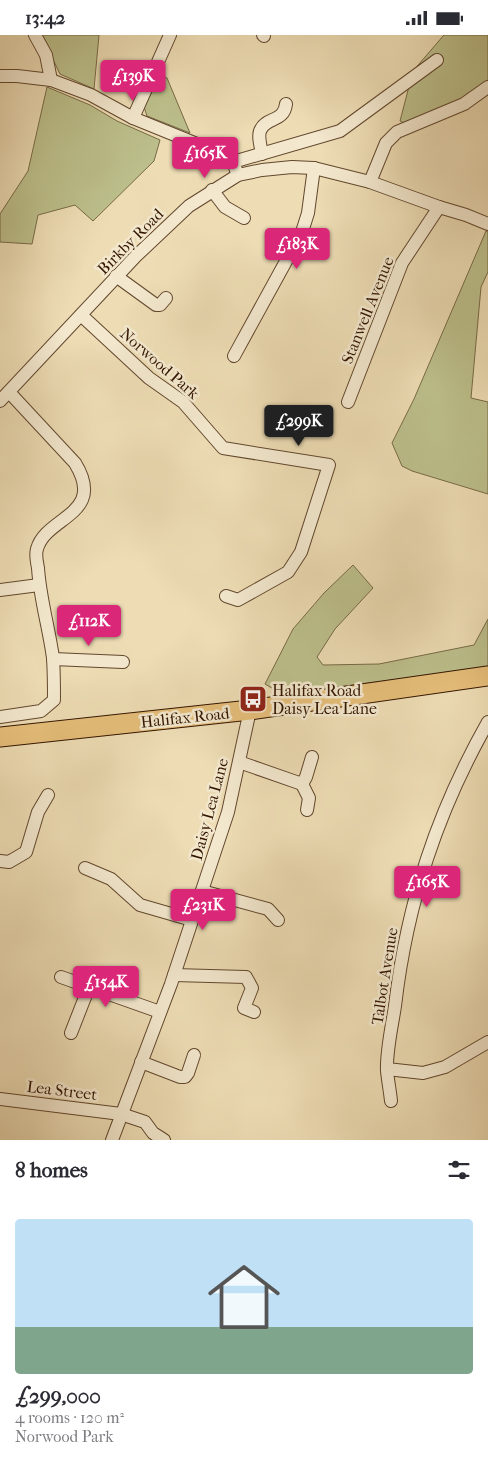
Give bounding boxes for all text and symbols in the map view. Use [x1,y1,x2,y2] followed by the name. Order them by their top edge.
[25,7,65,29] text: 13:42
[98,59,168,102] pin: £139K
[112,66,154,85] text: £139K
[170,137,240,179] pin: £165K
[183,143,227,162] text: £165K
[93,204,167,278] street label: Birkby Road
[262,227,332,270] pin: £183K
[276,234,318,253] text: £183K
[337,254,398,366] street label: Stanwell Avenue
[116,324,204,403] street label: Norwood Park
[264,405,334,447] pin: £299K
[275,411,323,430] text: £299K
[54,605,124,647] pin: £112K
[68,611,110,630] text: £112K
[272,681,377,718] place label: Halifax Road Daisy Lea Lane
[238,684,268,714] bus stop icon: Halifax Road Daisy Lea Lane
[140,703,231,732] street label: Halifax Road
[187,756,232,862] street label: Daisy Lea Lane
[392,865,462,908] pin: £165K
[405,872,449,891] text: £165K
[168,889,238,931] pin: £231K
[182,895,224,914] text: £231K
[367,926,402,1026] street label: Talbot Avenue
[71,965,141,1008] pin: £154K
[84,972,128,991] text: £154K
[26,1077,98,1104] street label: Lea Street
[445,1156,473,1184] icon: filters
[15,1158,88,1182] text: 8 homes
[199,1252,289,1342] icon: home
[15,1384,101,1408] text: £299,000
[15,1408,124,1427] text: 4 rooms · 120 m²
[15,1427,114,1446] text: Norwood Park

